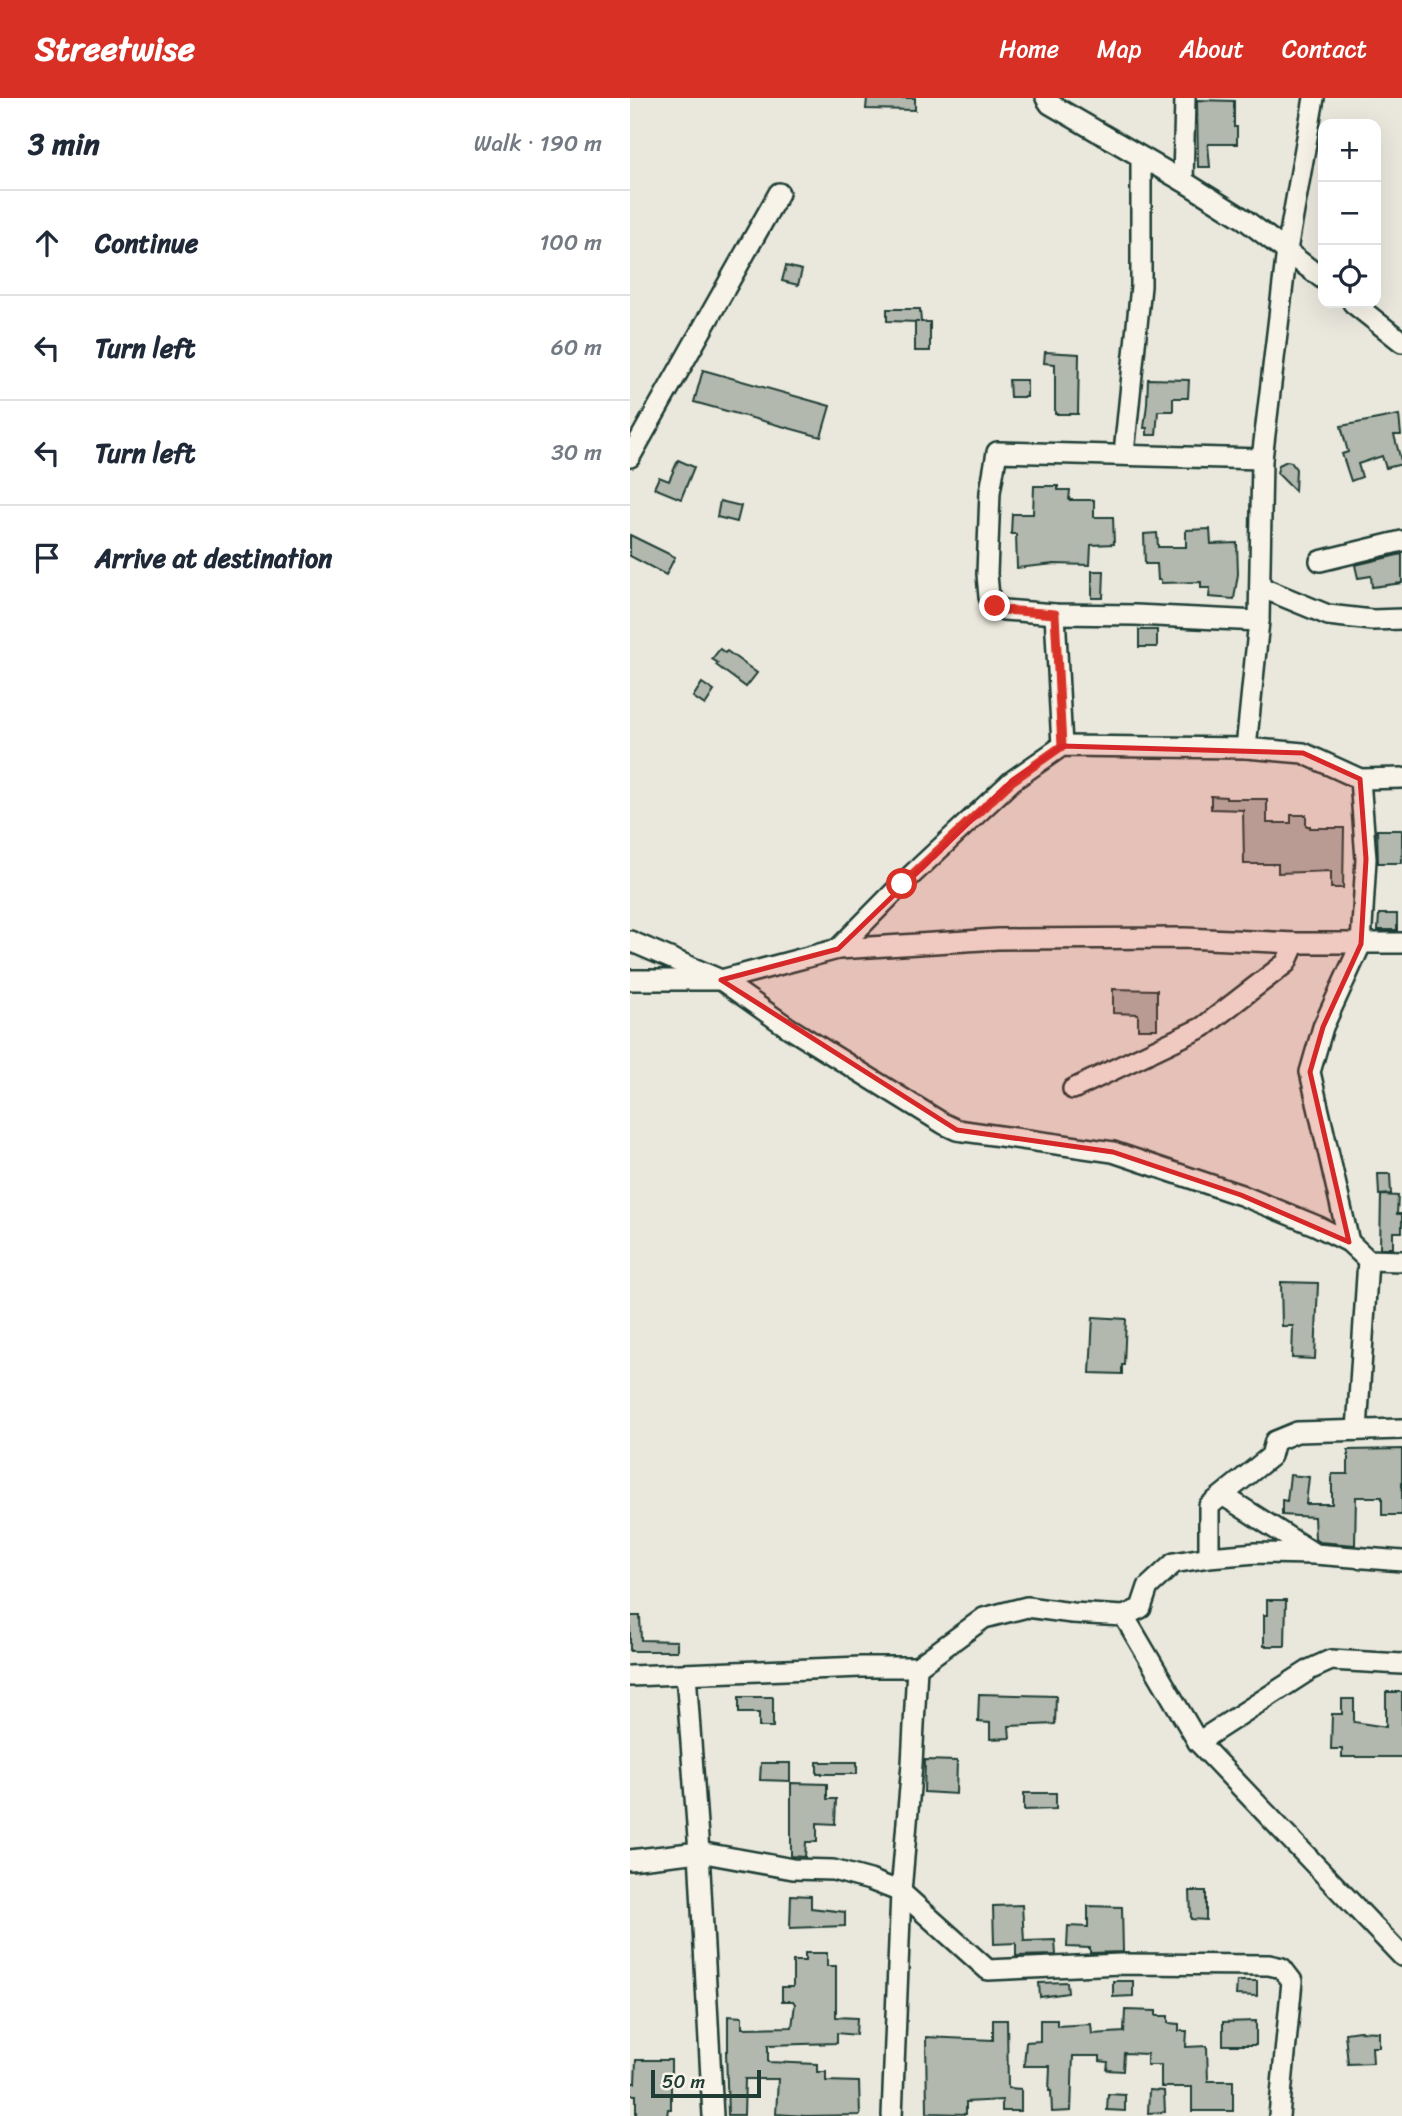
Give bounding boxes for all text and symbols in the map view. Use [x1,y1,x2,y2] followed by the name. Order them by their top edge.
[35,20,195,78] text: Streetwise
[999,28,1059,70] text: Home
[1097,28,1141,70] text: Map
[1179,28,1244,70] text: About
[1282,28,1367,70] text: Contact
[28,117,100,171] text: 3 min
[1318,119,1381,308] map controls
[1318,119,1381,182] button: +
[474,123,602,164] text: Walk · 190 m
[1318,182,1381,245] button: −
[95,220,198,266] text: Continue
[539,222,602,263] text: 100 m
[28,224,66,262] icon: ahead
[1318,245,1381,308] button: locate
[95,325,195,371] text: Turn left
[551,327,602,368] text: 60 m
[28,329,66,367] icon: left
[95,430,195,476] text: Turn left
[551,432,602,473] text: 30 m
[28,434,66,472] icon: left
[95,535,332,581] text: Arrive at destination
[28,539,66,577] icon: arrive
[979,590,1010,621] route end
[886,868,917,899] route start
[662,2065,705,2098] text: 50 m
[651,2067,761,2099] scale bar

